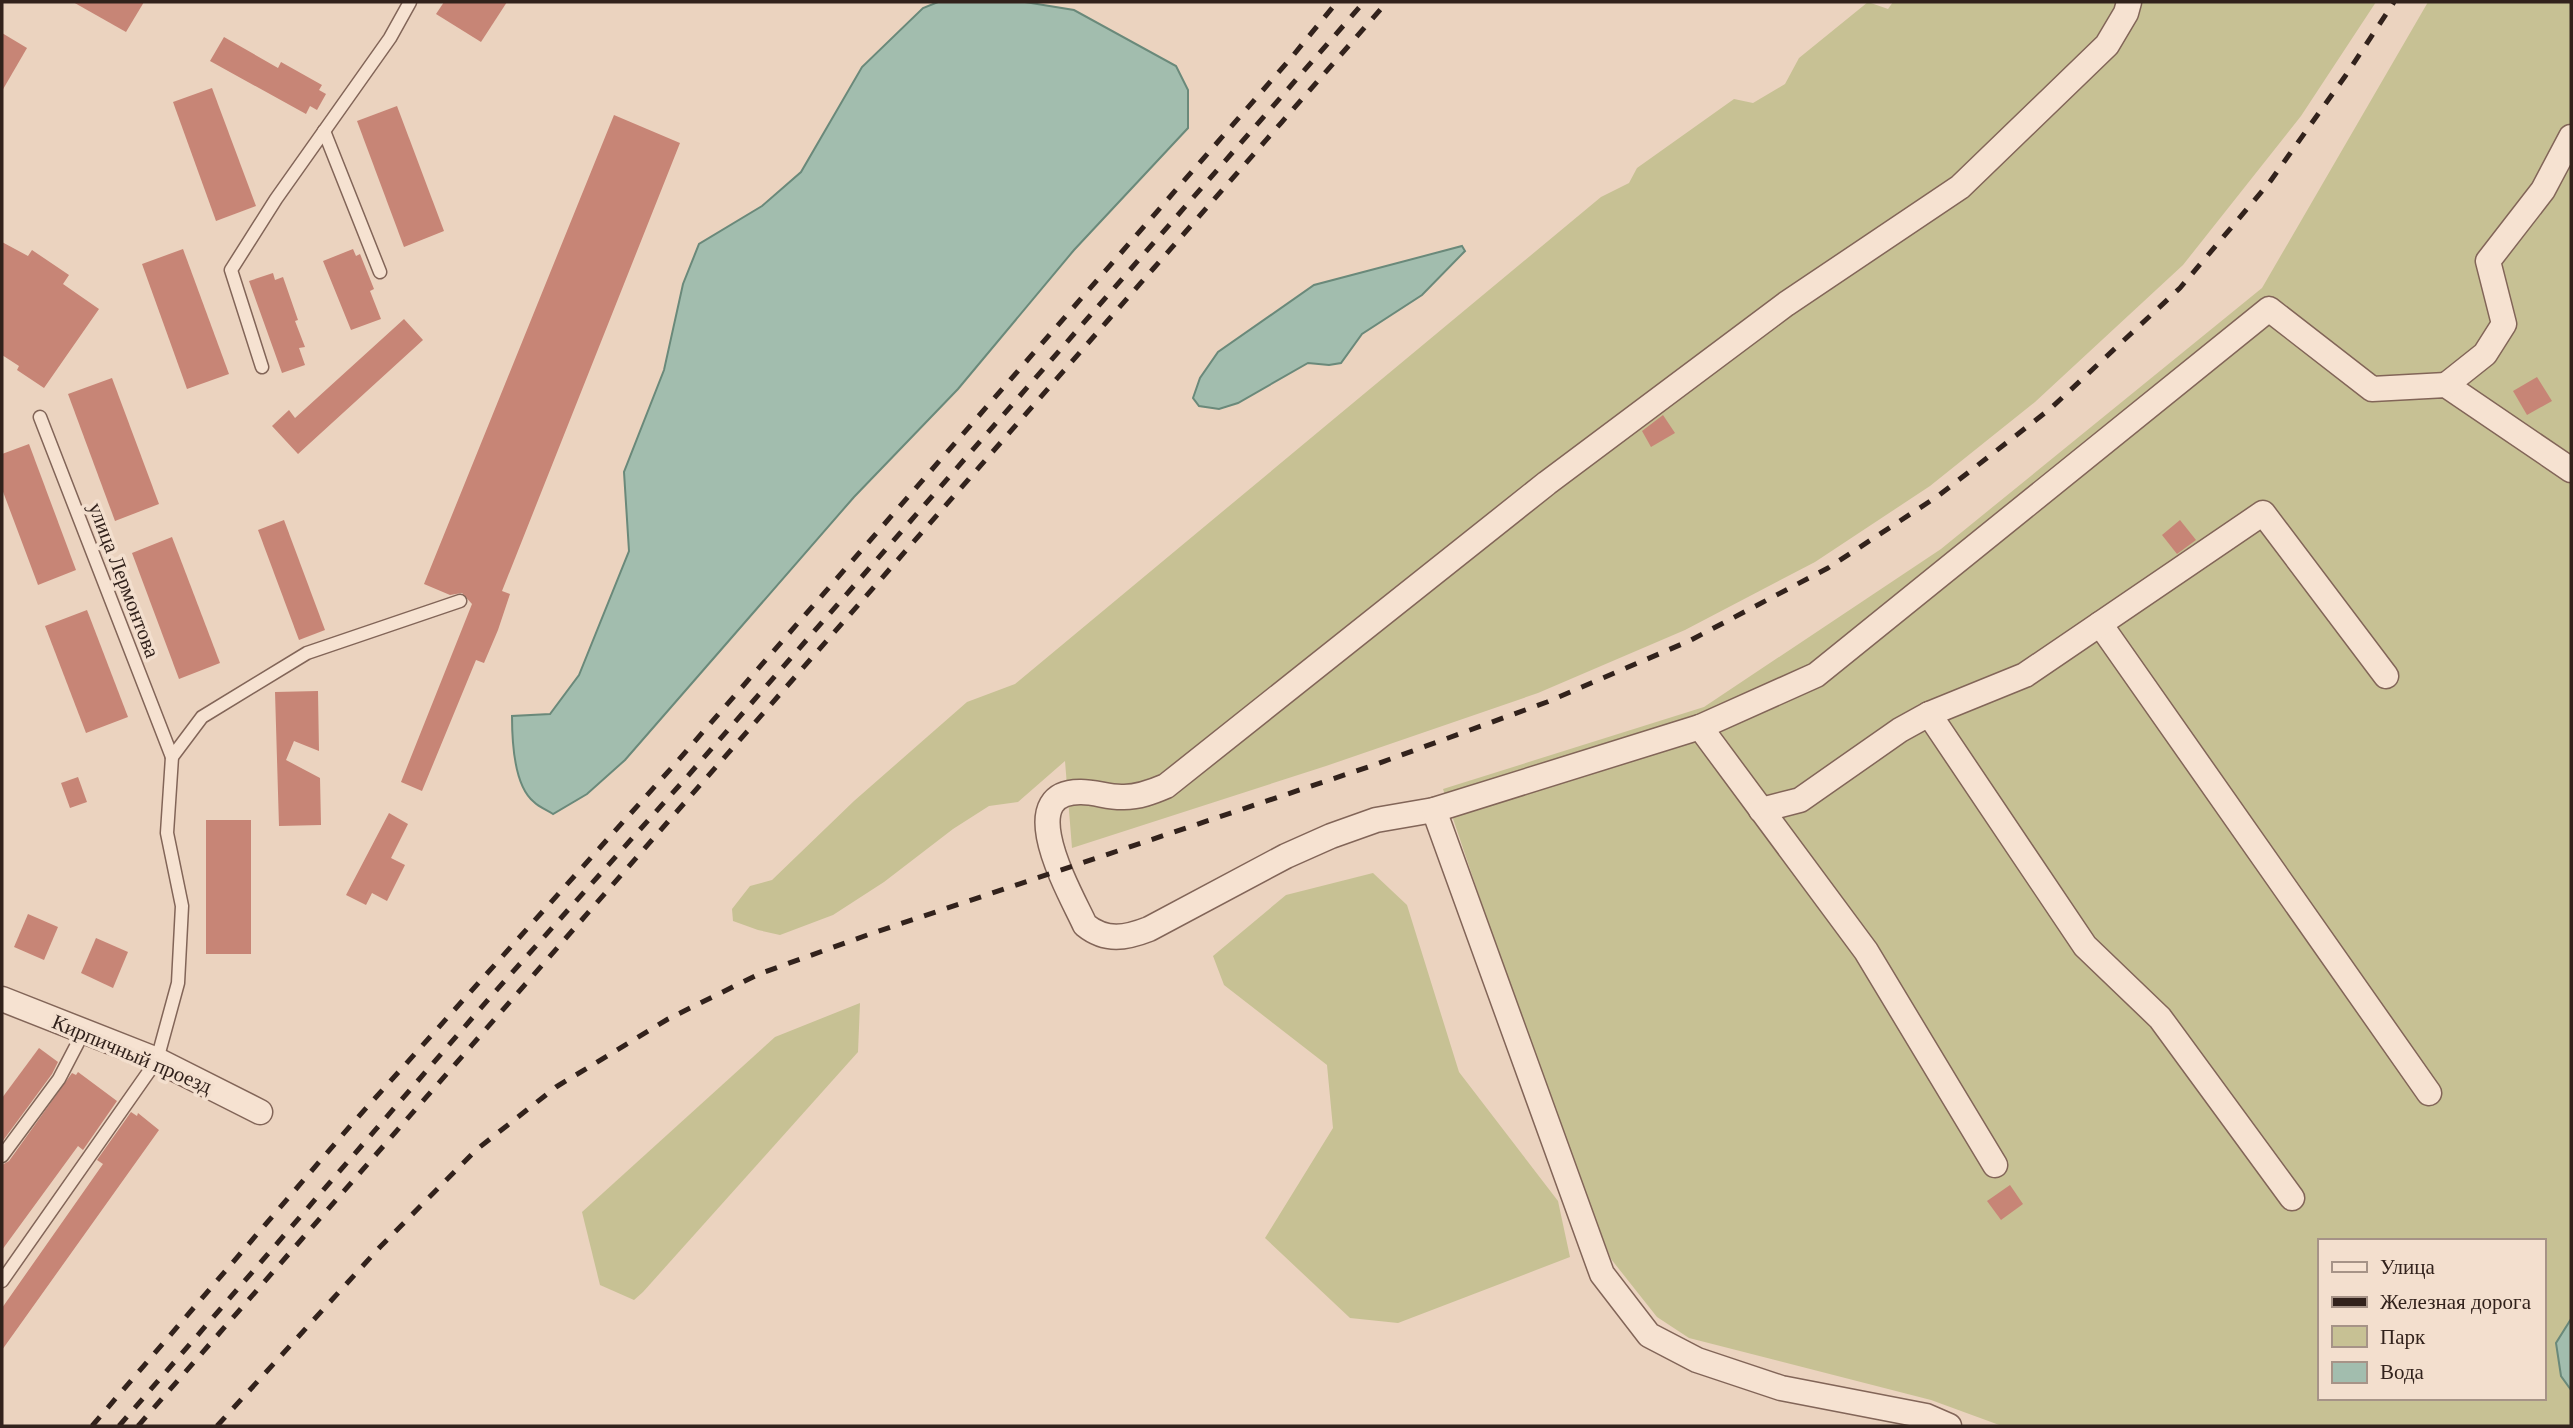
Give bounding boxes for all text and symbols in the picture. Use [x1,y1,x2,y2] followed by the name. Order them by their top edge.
[83,499,165,662] street label: улица Лермонтова
[48,1009,216,1099] street label: Кирпичный проезд
[2318,1239,2545,1400] legend
[2380,1255,2435,1279] text: Улица
[2380,1290,2532,1314] text: Железная дорога
[2380,1325,2426,1349] text: Парк
[2380,1360,2425,1384] text: Вода

